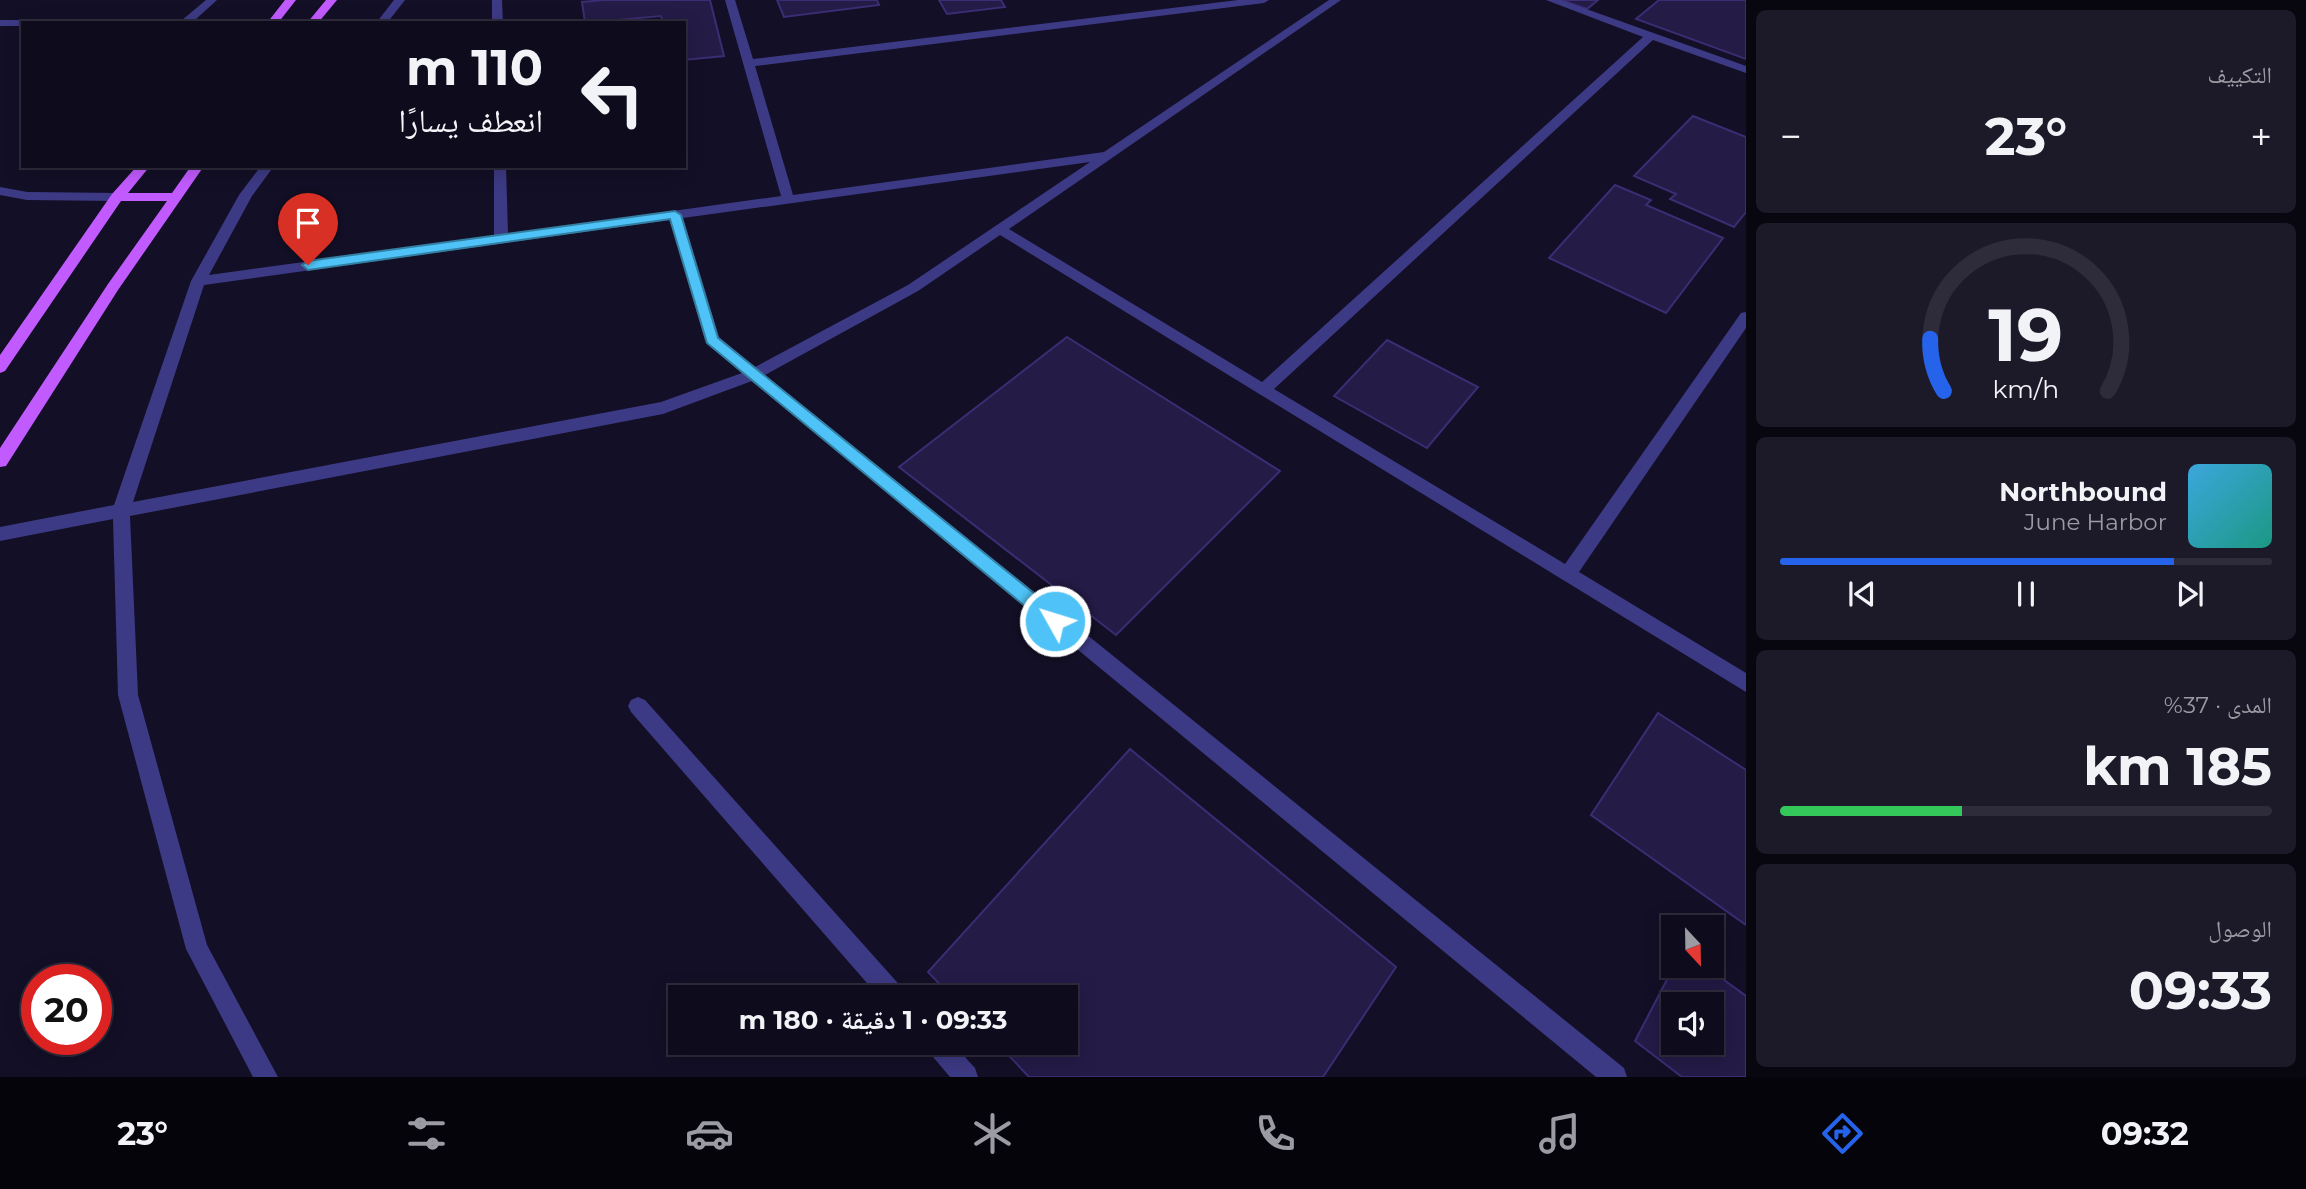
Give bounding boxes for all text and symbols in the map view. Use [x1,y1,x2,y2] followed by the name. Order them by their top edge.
[406,38,543,97] text: 110 m
[567,49,658,140] icon: left
[2207,61,2272,89] text: التكييف
[398,101,543,140] text: انعطف يسارًا
[1985,105,2067,168] text: 23°
[1780,113,1802,160] text: −
[2250,113,2272,160] text: +
[278,193,338,265] pin
[289,204,327,242] icon: arrive
[1989,292,2063,380] text: 19
[1993,374,2059,404] text: km/h
[1999,476,2167,508] text: Northbound
[2024,508,2167,536] text: June Harbor
[1843,575,1881,613] icon: previous
[2007,575,2045,613] icon: pause
[2171,575,2209,613] icon: next
[1018,584,1092,658] position arrow
[2164,691,2272,719] text: المدى · 37%
[2083,735,2272,798] text: 185 km
[1661,915,1724,978] north arrow
[1661,915,1724,1055] map controls
[2208,915,2272,943] text: الوصول
[2129,959,2272,1022] text: 09:33
[21,964,112,1055] speed limit sign: 20
[1661,992,1724,1055] button: sound
[739,1004,1007,1036] text: 09:33 · 1 دقيقة · 180 m
[402,1109,451,1158] icon: filters
[685,1109,734,1158] icon: car
[968,1109,1017,1158] icon: climate
[1251,1109,1300,1158] icon: phone
[1535,1109,1584,1158] icon: music
[1818,1109,1867,1158] icon: directions
[117,1114,168,1153] text: 23°
[2101,1114,2189,1153] text: 09:32

